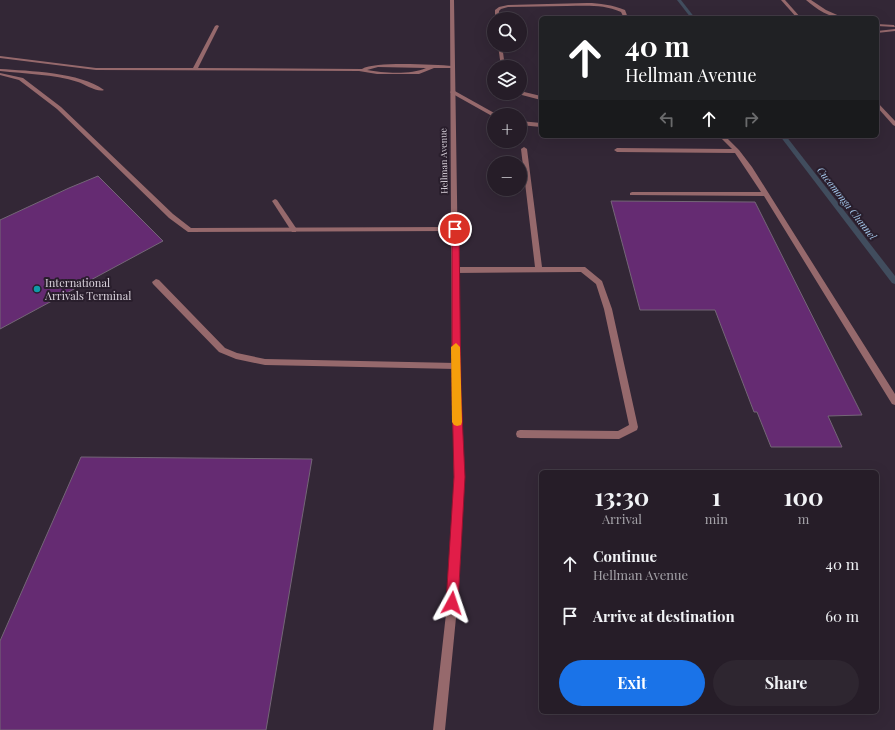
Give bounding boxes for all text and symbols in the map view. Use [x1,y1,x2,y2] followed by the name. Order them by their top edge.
[487,12,527,196] map controls
[487,12,527,52] button: search
[625,27,690,64] text: 40 m
[559,32,611,84] icon: ahead
[487,60,527,100] button: layers
[625,63,757,87] text: Hellman Avenue
[487,108,527,148] button: +
[656,108,678,130] icon: left
[698,108,720,130] icon: ahead
[740,108,762,130] icon: right
[436,128,450,194] street label: Hellman Avenue
[487,156,527,196] button: −
[814,164,881,243] water label: Cucamonga Channel
[438,212,472,246] pin
[444,218,466,240] icon: arrive
[44,275,131,303] place label: International Arrivals Terminal
[32,284,42,294] marker: International Arrivals Terminal
[594,480,649,512] text: 13:30
[712,480,721,512] text: 1
[783,480,824,512] text: 100
[602,510,642,527] text: Arrival
[705,510,728,527] text: min
[798,510,809,527] text: m
[593,546,657,566] text: Continue
[559,553,581,575] icon: ahead
[826,554,859,574] text: 40 m
[593,566,688,583] text: Hellman Avenue
[431,582,473,624] position arrow
[559,605,581,627] icon: arrive
[593,606,735,626] text: Arrive at destination
[825,606,859,626] text: 60 m
[559,660,705,706] button: Exit
[713,660,859,706] button: Share

